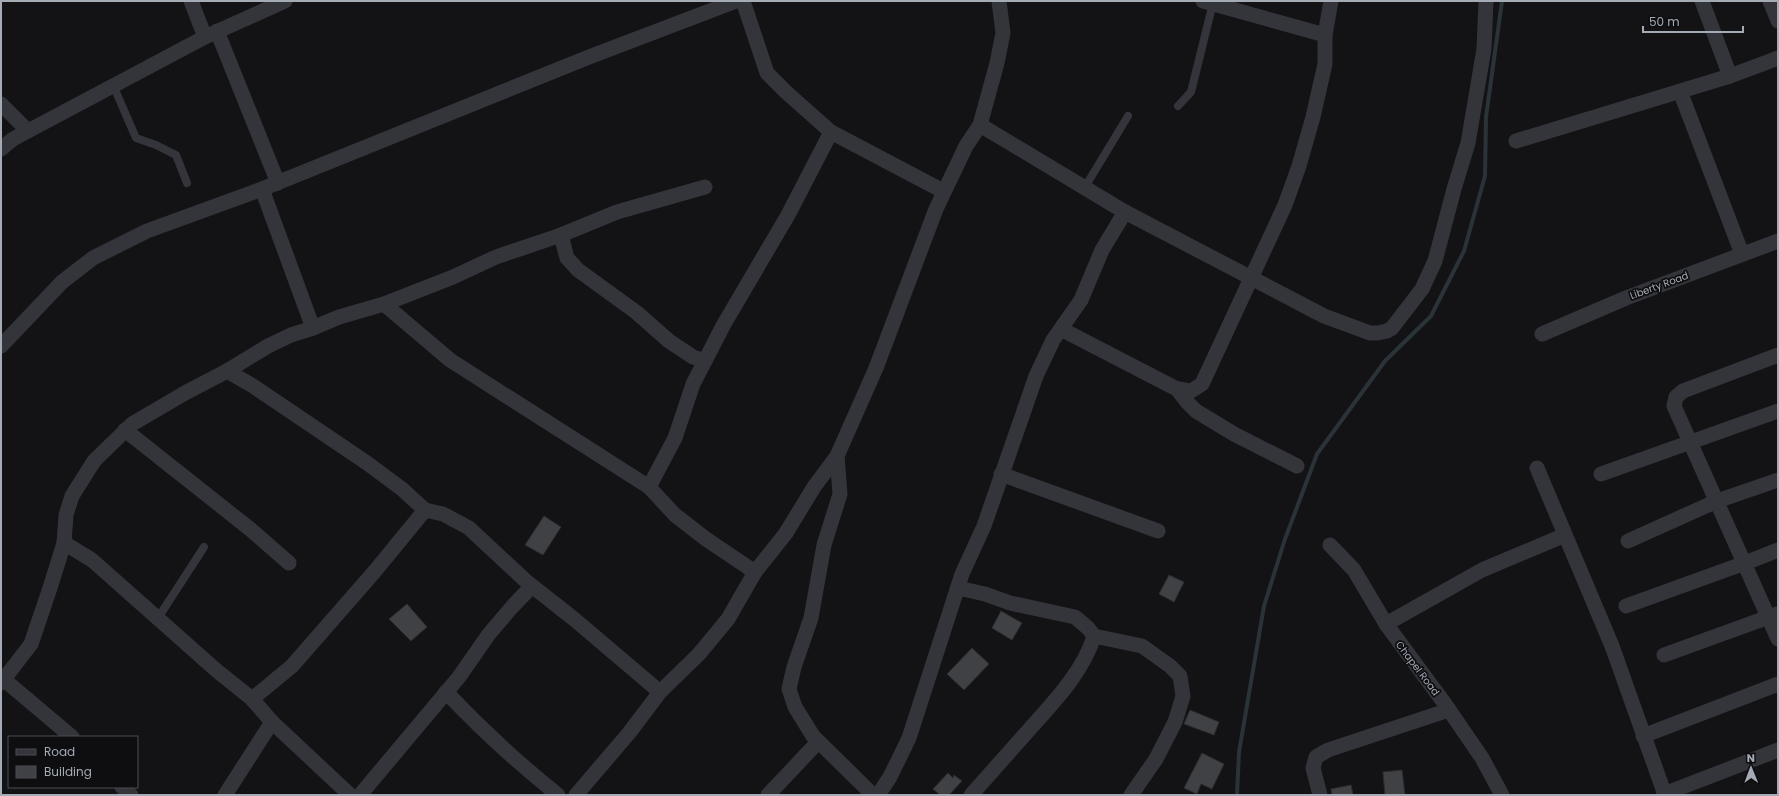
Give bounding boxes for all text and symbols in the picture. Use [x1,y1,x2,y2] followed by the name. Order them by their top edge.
[1643,8,1743,34] scale bar
[1649,13,1680,30] text: 50 m
[1628,268,1691,303] street label: Liberty Road
[1392,638,1443,699] street label: Chapel Road
[8,736,138,788] legend
[44,743,75,760] text: Road
[1731,748,1771,788] north arrow
[1747,750,1755,766] text: N
[44,763,92,780] text: Building

